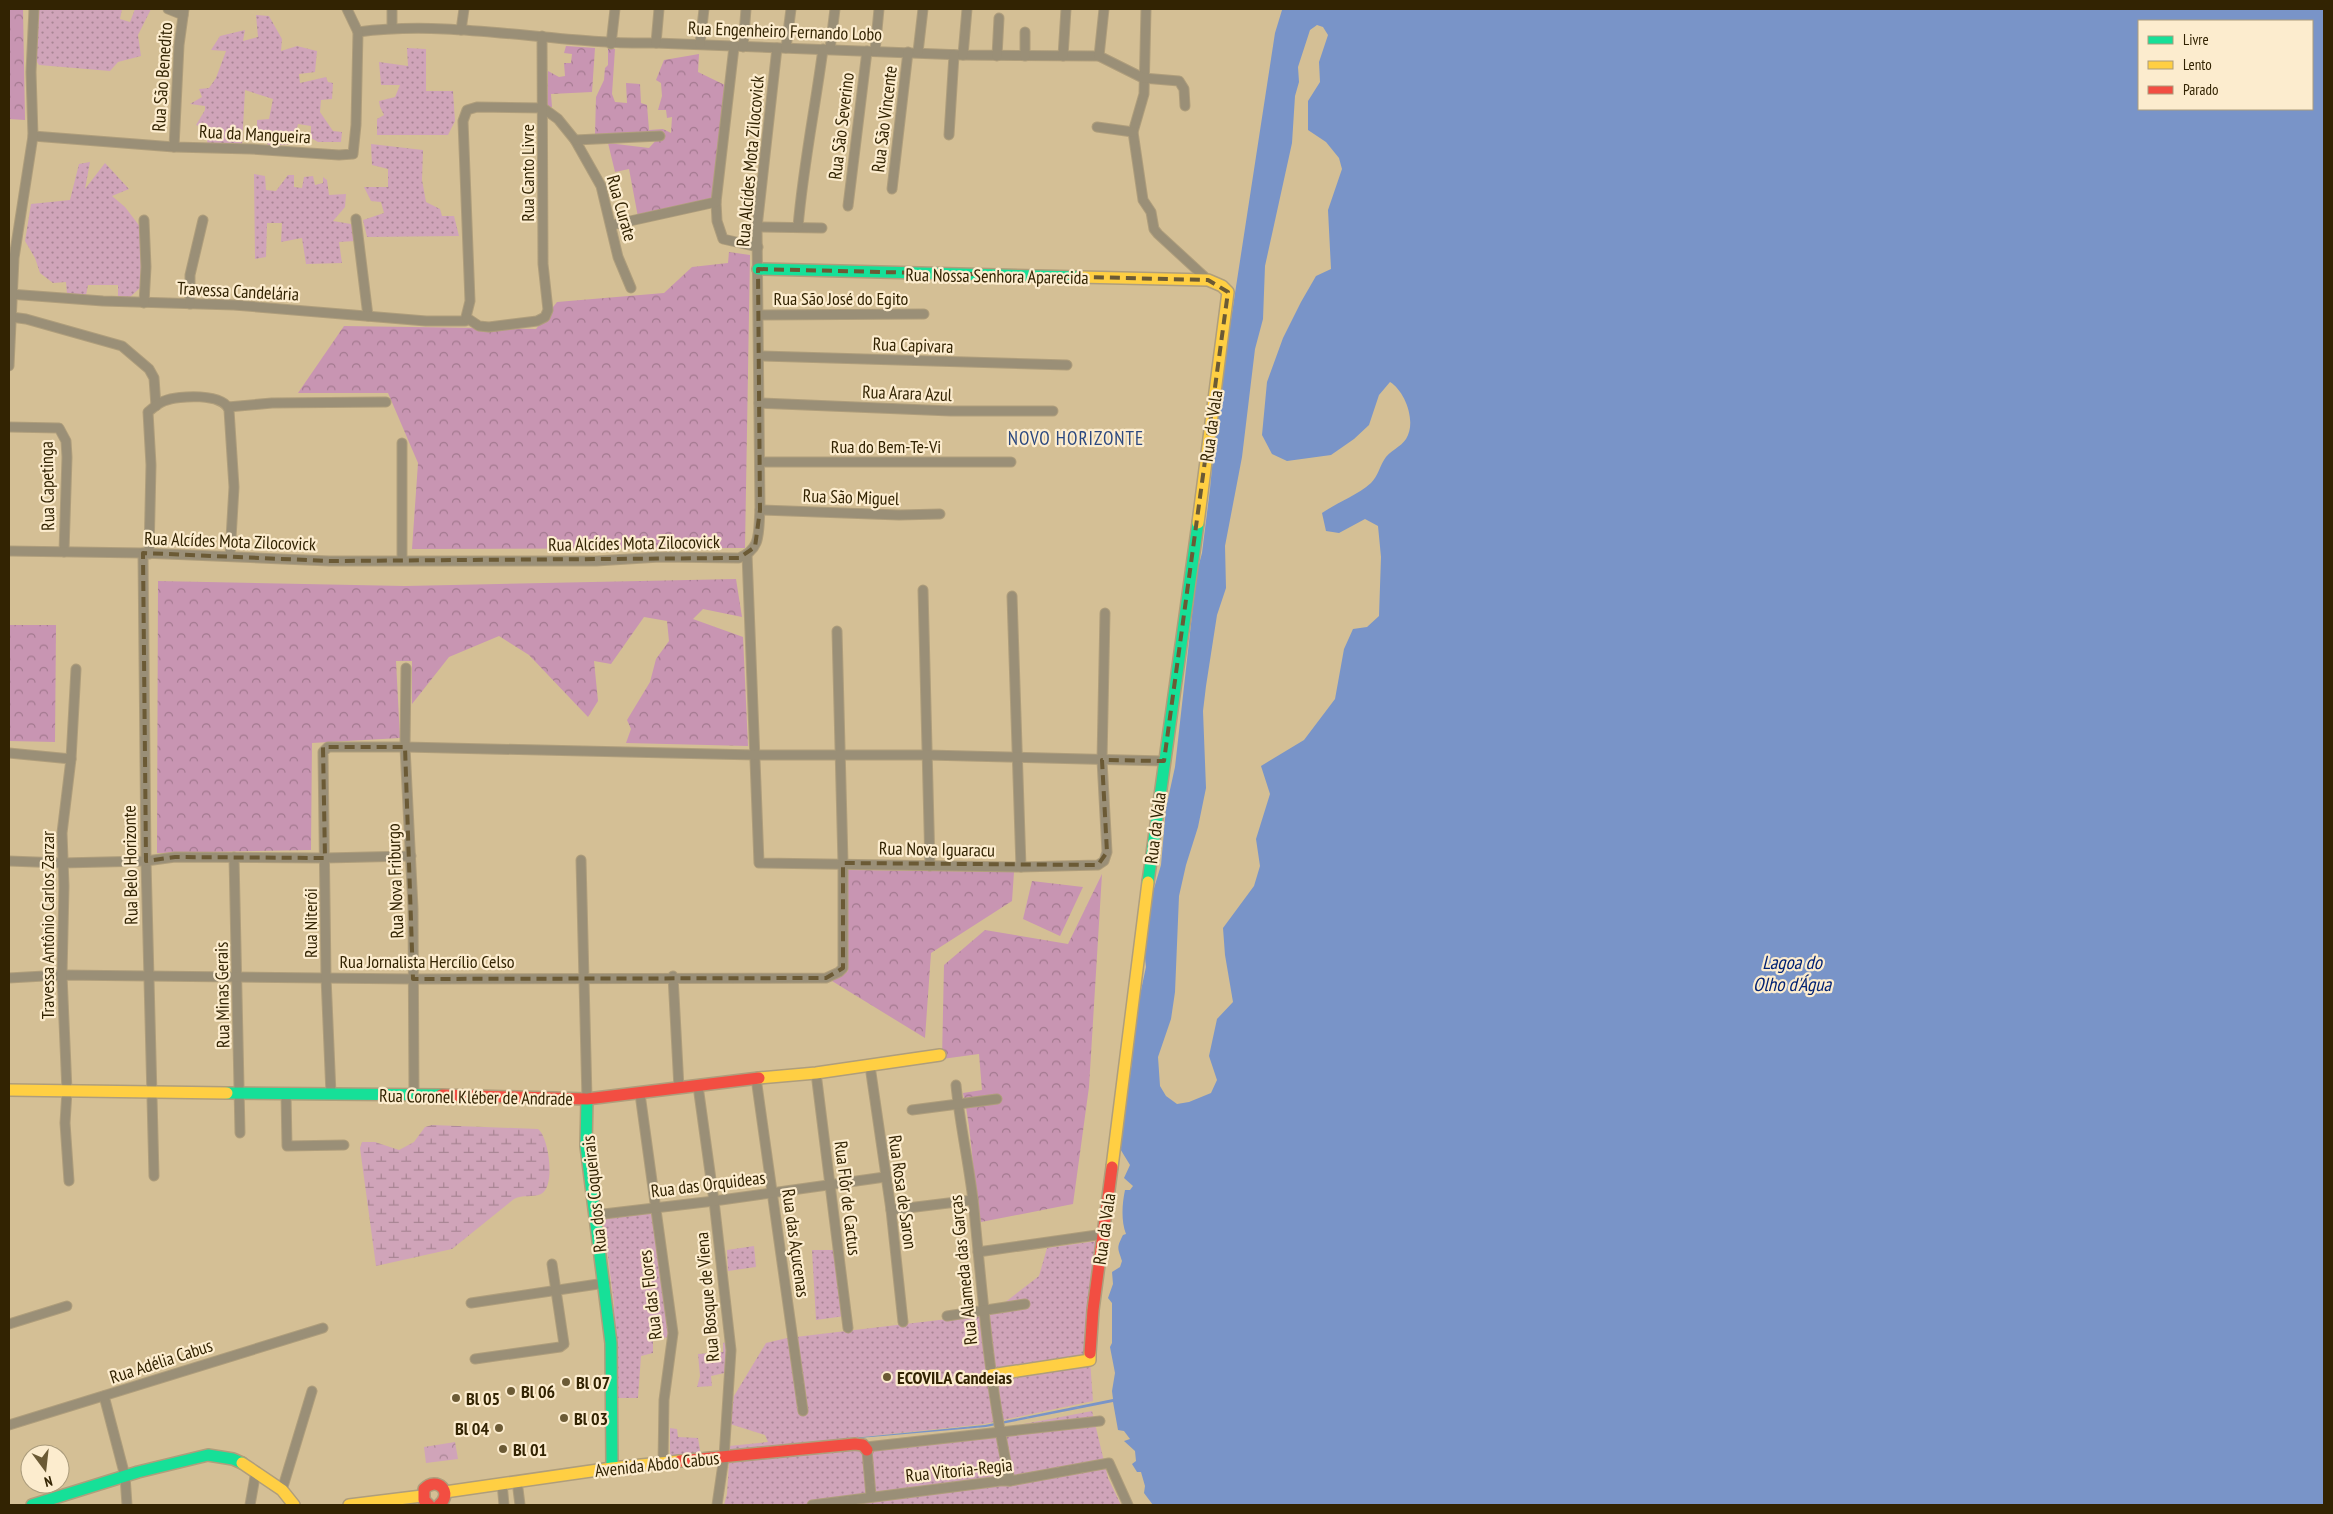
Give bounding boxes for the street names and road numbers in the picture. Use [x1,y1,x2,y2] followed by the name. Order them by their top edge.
[688,16,883,46] street label: Rua Engenheiro Fernando Lobo
[147,21,177,132] street label: Rua São Benedito
[866,64,902,174] street label: Rua São Vincente
[823,71,859,181] street label: Rua São Severino
[731,74,769,248] street label: Rua Alcídes Mota Zilocovick
[199,120,311,148] street label: Rua da Mangueira
[516,124,539,222] street label: Rua Canto Livre
[602,172,642,244] street label: Rua Curate
[905,263,1089,289] street label: Rua Nossa Senhora Aparecida
[176,276,300,306] street label: Travessa Candelária
[774,287,909,310] street label: Rua São José do Egito
[872,332,954,358] street label: Rua Capivara
[862,380,953,406] street label: Rua Arara Azul
[1195,389,1227,463] street label: Rua da Vala
[831,435,941,458] street label: Rua do Bem-Te-Vi
[35,441,59,531] street label: Rua Capetinga
[802,484,900,510] street label: Rua São Miguel
[144,527,316,555] street label: Rua Alcídes Mota Zilocovick
[548,530,720,556] street label: Rua Alcídes Mota Zilocovick
[1139,791,1171,865] street label: Rua da Vala
[117,805,143,925] street label: Rua Belo Horizonte
[381,823,409,939] street label: Rua Nova Friburgo
[36,831,59,1019] street label: Travessa Antônio Carlos Zarzar
[879,836,995,862] street label: Rua Nova Iguaracu
[299,888,322,958] street label: Rua Niterói
[210,942,234,1048] street label: Rua Minas Gerais
[339,950,515,973] street label: Rua Jornalista Hercílio Celso
[379,1084,573,1110] street label: Rua Coronel Kléber de Andrade
[576,1134,612,1254] street label: Rua dos Coqueirais
[884,1134,922,1250] street label: Rua Rosa de Saron
[830,1139,866,1257] street label: Rua Flôr de Cactus
[649,1166,767,1202] street label: Rua das Orquideas
[777,1187,815,1299] street label: Rua das Açucenas
[1088,1192,1120,1266] street label: Rua da Vala
[944,1194,982,1346] street label: Rua Alameda das Garças
[690,1231,724,1363] street label: Rua Bosque de Viena
[633,1249,667,1341] street label: Rua das Flores
[107,1334,215,1388] street label: Rua Adélia Cabus
[594,1446,720,1482] street label: Avenida Abdo Cabus
[904,1453,1014,1487] street label: Rua Vitoria-Regia

